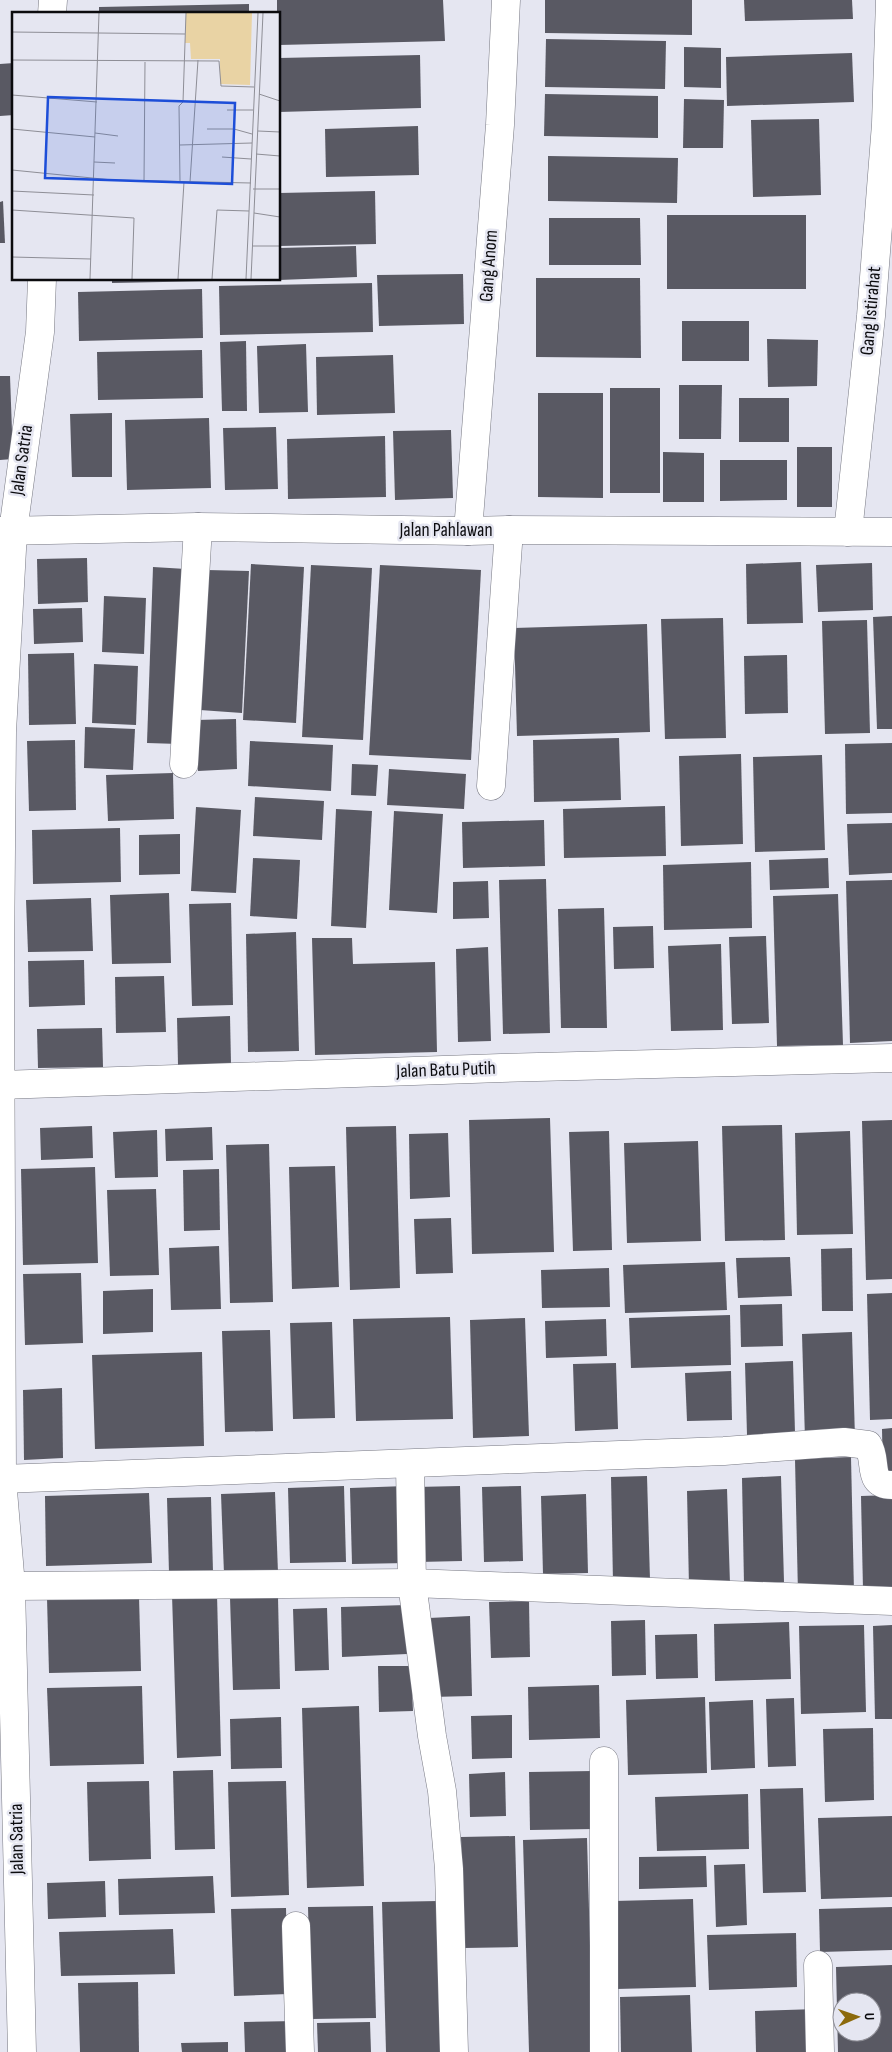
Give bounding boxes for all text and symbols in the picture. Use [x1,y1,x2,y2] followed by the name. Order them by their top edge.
[12,12,280,280] inset map
[475,229,503,303] street label: Gang Anom
[856,265,886,356] street label: Gang Istirahat
[6,423,38,498] street label: Jalan Satria
[398,519,493,542] street label: Jalan Pahlawan
[395,1057,496,1083] street label: Jalan Batu Putih
[5,1803,29,1876] street label: Jalan Satria
[832,1992,882,2042] north arrow
[861,2013,878,2021] text: U

